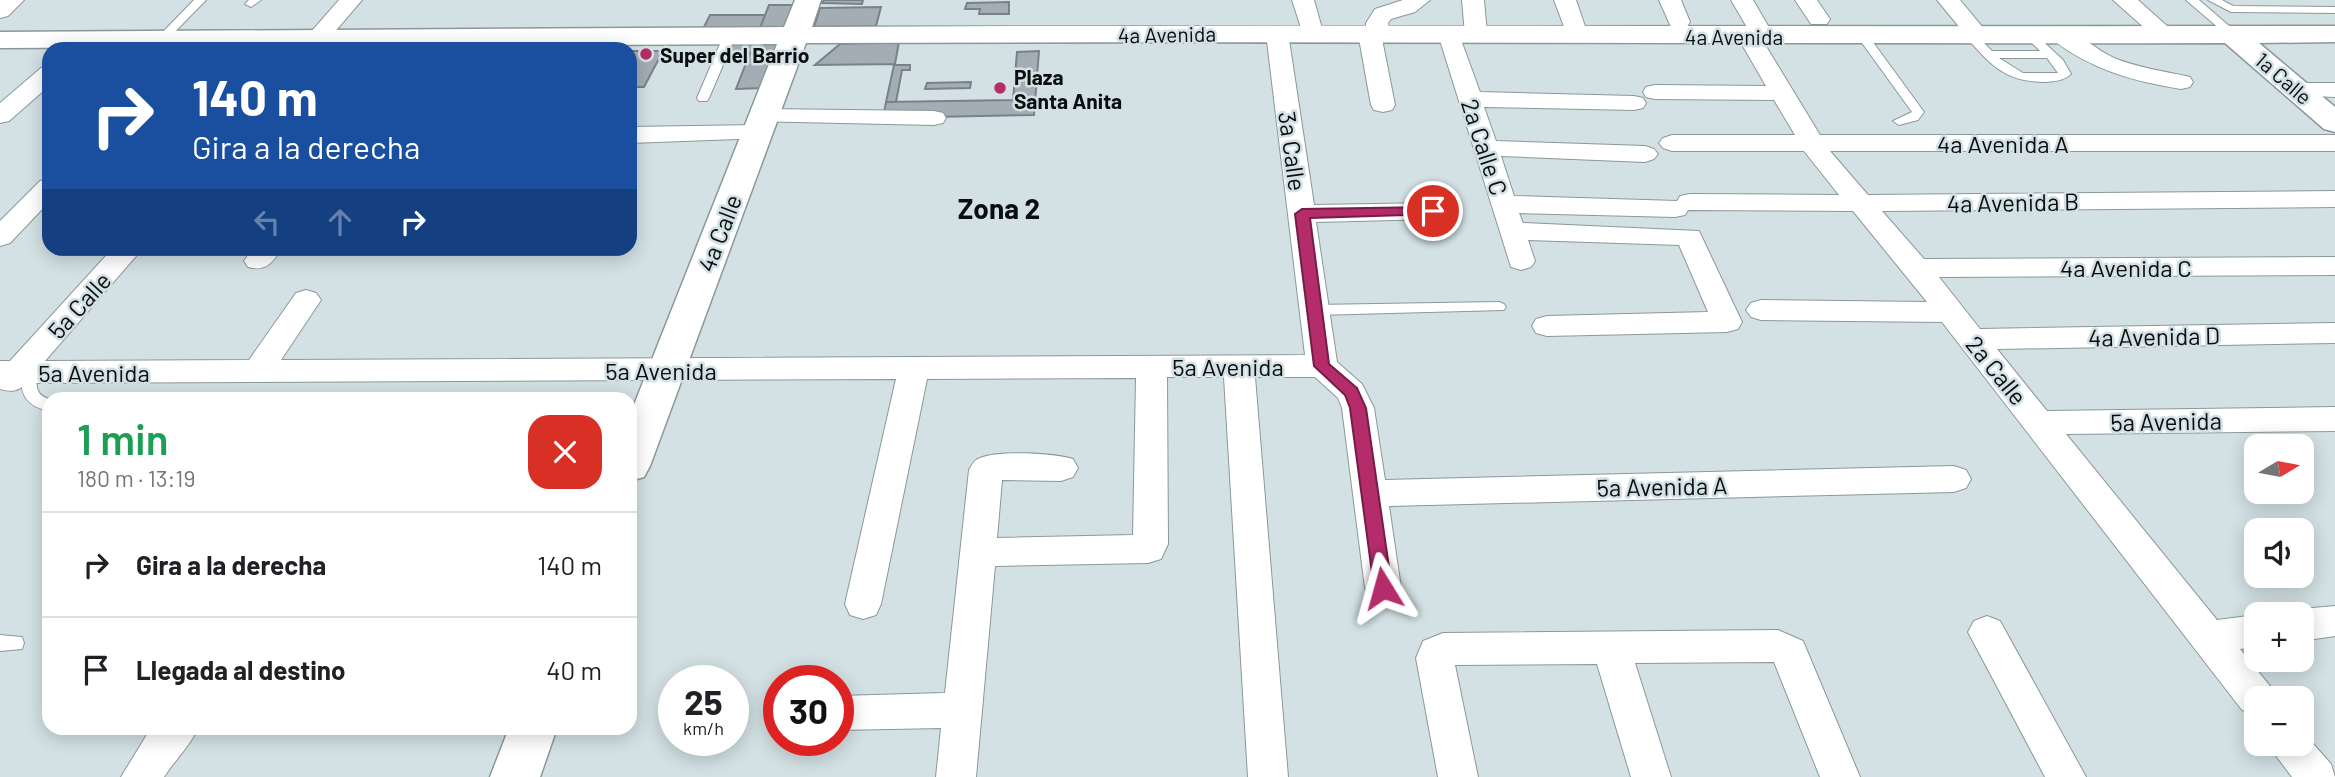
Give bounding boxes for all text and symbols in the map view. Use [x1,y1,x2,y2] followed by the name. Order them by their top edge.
[1118,21,1216,47] street label: 4a Avenida
[1685,24,1783,49] street label: 4a Avenida
[660,42,809,67] place label: Super del Barrio
[638,46,654,62] marker: Super del Barrio
[2251,47,2317,109] street label: 1a Calle
[1014,64,1122,113] place label: Plaza Santa Anita
[192,67,318,126] text: 140 m
[77,70,168,161] icon: right
[992,80,1008,96] marker: Plaza Santa Anita
[1456,95,1514,199] street label: 2a Calle C
[1273,109,1313,193] street label: 3a Calle
[192,127,420,165] text: Gira a la derecha
[1937,129,2069,158] street label: 4a Avenida A
[1403,181,1463,241] pin
[1947,186,2079,218] street label: 4a Avenida B
[691,190,747,276] street label: 4a Calle
[958,191,1040,225] district label: Zona 2
[1414,192,1452,230] icon: arrive
[248,203,286,241] icon: left
[321,203,359,241] icon: ahead
[394,203,432,241] icon: right
[2060,253,2192,282] street label: 4a Avenida C
[41,266,117,344] street label: 5a Calle
[2088,320,2220,352] street label: 4a Avenida D
[1960,330,2034,410] street label: 2a Calle
[1172,352,1284,381] street label: 5a Avenida
[605,356,717,385] street label: 5a Avenida
[38,358,150,387] street label: 5a Avenida
[2110,406,2222,436] street label: 5a Avenida
[77,413,169,463] text: 1 min
[528,415,602,489] button: close
[2244,434,2314,504] north arrow
[2244,434,2314,756] map controls
[77,464,195,492] text: 180 m · 13:19
[1596,470,1728,502] street label: 5a Avenida A
[2244,518,2314,588] button: sound
[77,546,115,584] icon: right
[136,549,326,580] text: Gira a la derecha
[537,549,602,580] text: 140 m
[1346,551,1420,625] position arrow
[2244,602,2314,672] button: +
[77,651,115,689] icon: arrive
[136,654,345,685] text: Llegada al destino
[546,654,602,685] text: 40 m
[763,665,854,756] speed limit sign: 30
[684,680,723,722] text: 25
[2244,686,2314,756] button: −
[683,717,724,739] text: km/h

